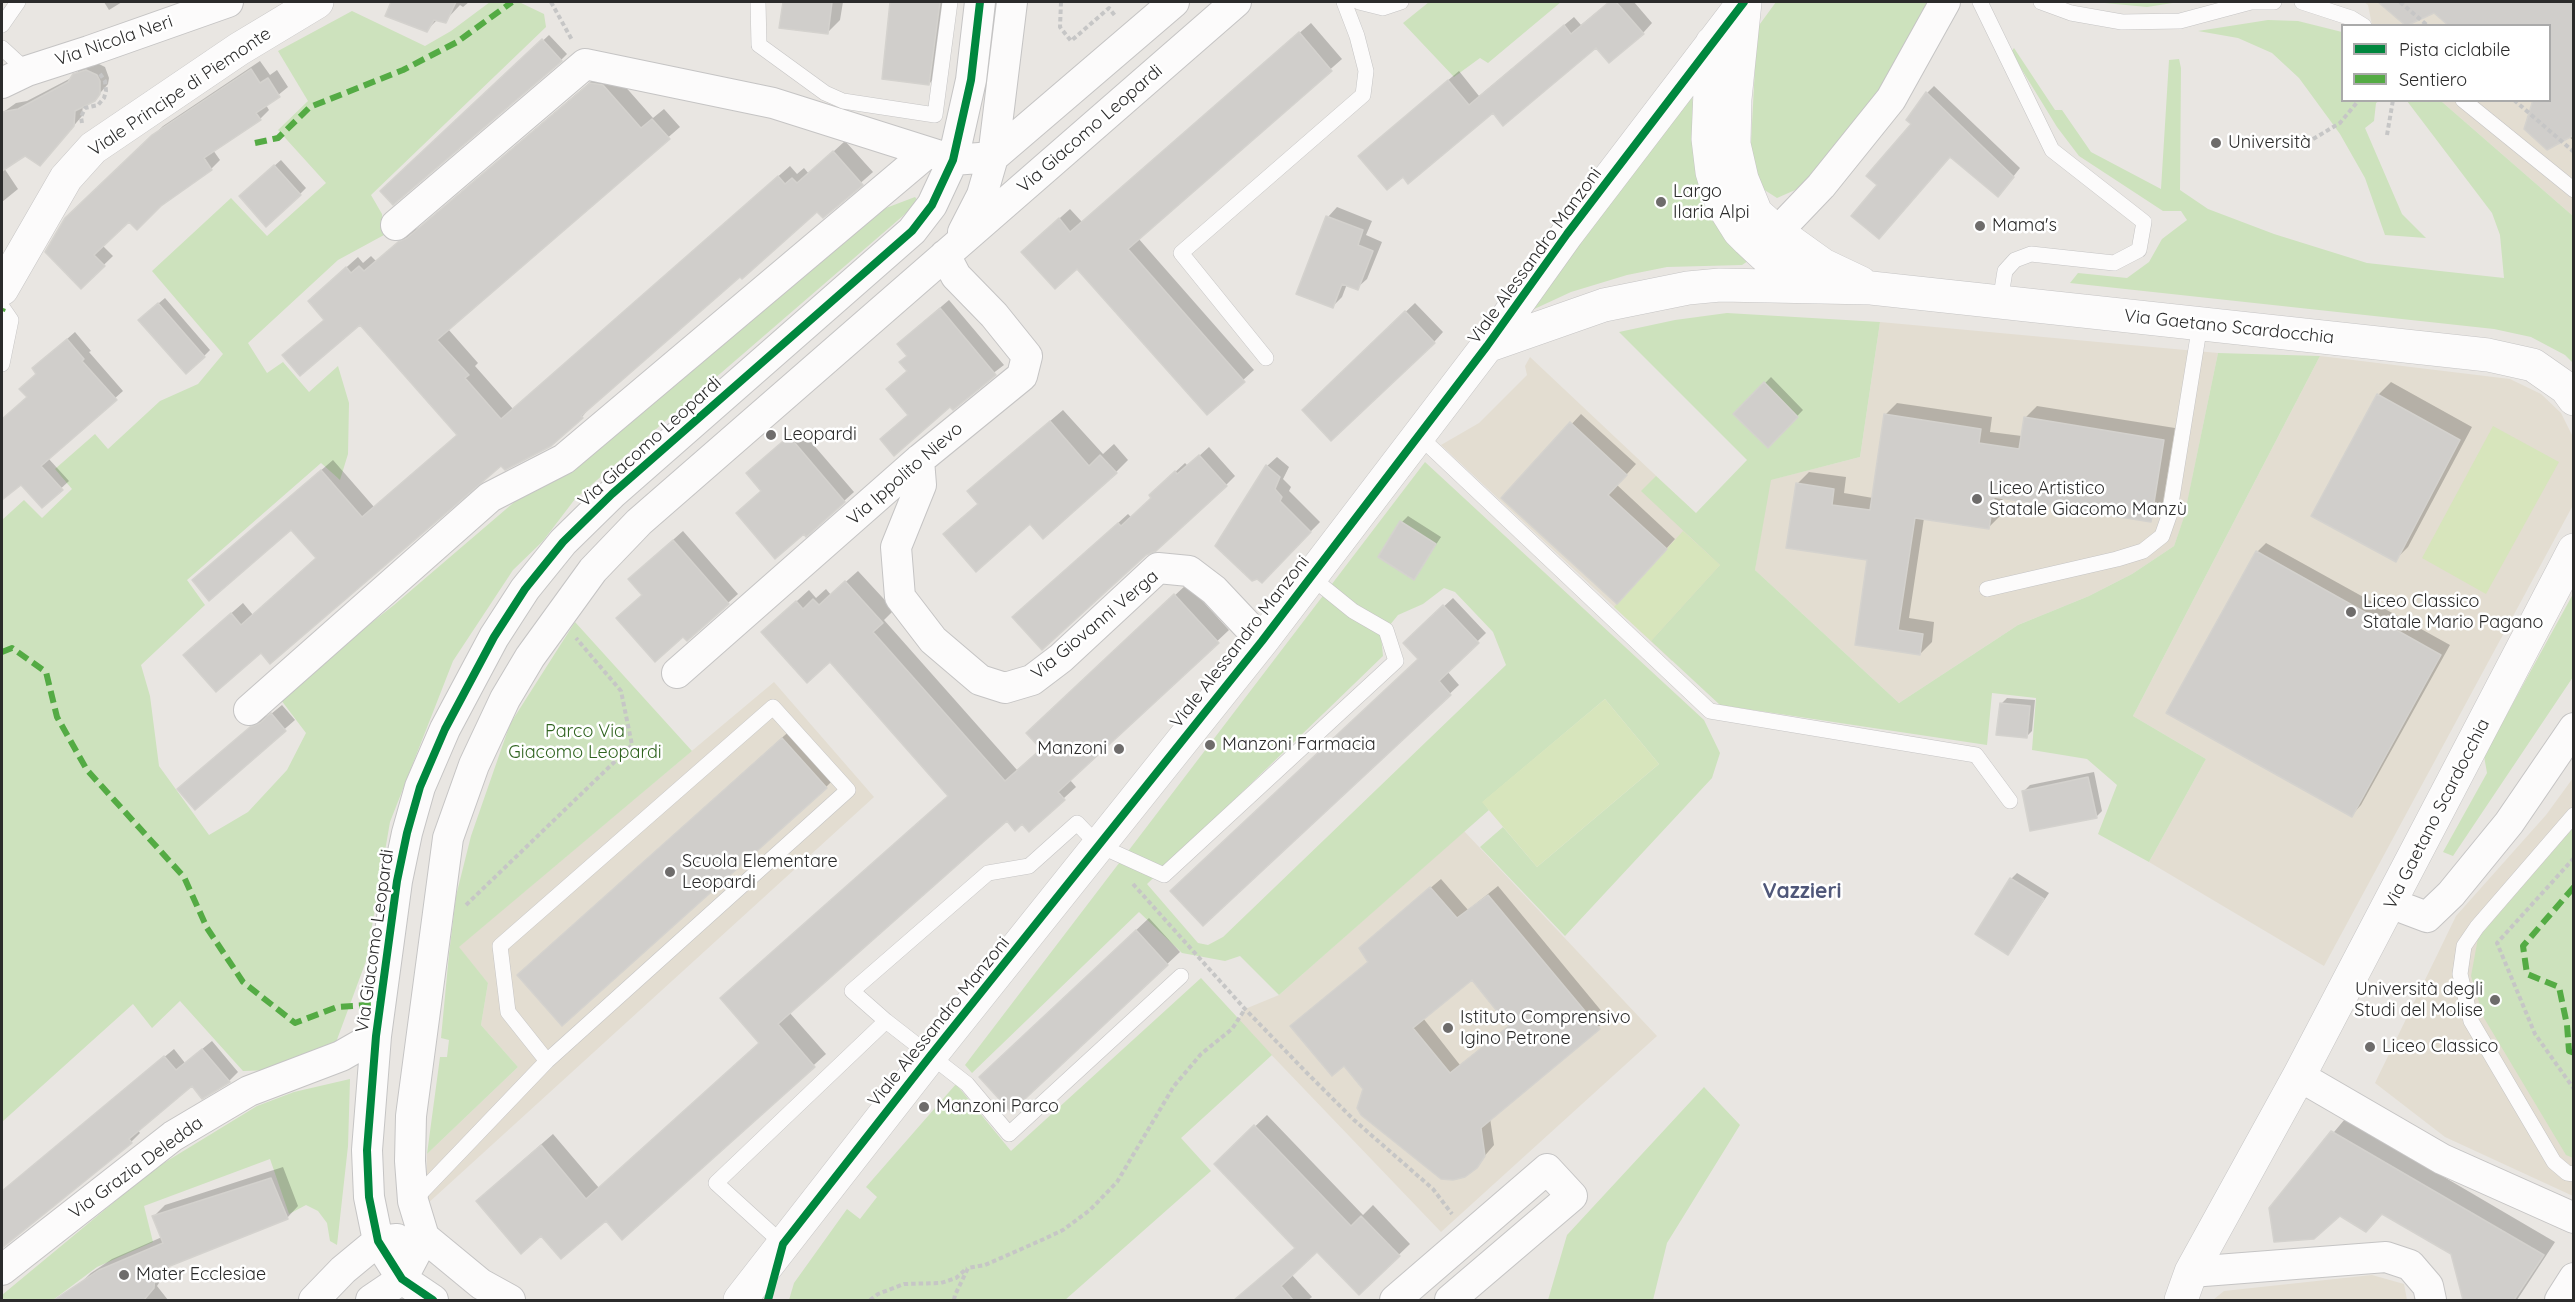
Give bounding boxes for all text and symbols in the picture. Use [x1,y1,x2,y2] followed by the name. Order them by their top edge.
[52,11,176,71] street label: Via Nicola Neri
[85,23,275,161] street label: Viale Principe di Piemonte
[2341,24,2551,102] legend
[2399,38,2510,61] text: Pista ciclabile
[1013,60,1167,198] street label: Via Giacomo Leopardi
[2399,68,2467,91] text: Sentiero
[2228,132,2311,154] place label: Università
[2209,136,2223,150] marker: Università
[1464,164,1606,348] street label: Viale Alessandro Manzoni
[1673,181,1750,224] place label: Largo Ilaria Alpi
[1654,195,1668,209] marker: Largo Ilaria Alpi
[1992,215,2057,237] place label: Mama's
[1973,219,1987,233] marker: Mama's
[2123,305,2335,349] street label: Via Gaetano Scardocchia
[574,372,726,512] street label: Via Giacomo Leopardi
[843,418,967,530] street label: Via Ippolito Nievo
[783,424,857,446] place label: Leopardi
[764,428,778,442] marker: Leopardi
[1989,478,2187,520] place label: Liceo Artistico Statale Giacomo Manzù
[1970,492,1984,506] marker: Liceo Artistico Statale Giacomo Manzù
[1166,551,1314,733] street label: Viale Alessandro Manzoni
[1027,566,1163,684] street label: Via Giovanni Verga
[2363,591,2543,634] place label: Liceo Classico Statale Mario Pagano
[2344,605,2358,619] marker: Liceo Classico Statale Mario Pagano
[2379,715,2495,913] street label: Via Gaetano Scardocchia
[508,721,662,764] park label: Parco Via Giacomo Leopardi
[1222,734,1376,756] place label: Manzoni Farmacia
[1037,738,1107,760] place label: Manzoni
[1203,738,1217,752] marker: Manzoni Farmacia
[1112,742,1126,756] marker: Manzoni
[351,848,399,1034] street label: Via Giacomo Leopardi
[682,851,838,894] place label: Scuola Elementare Leopardi
[663,865,677,879] marker: Scuola Elementare Leopardi
[1763,879,1841,905] district label: Vazzieri
[864,932,1014,1112] street label: Viale Alessandro Manzoni
[2354,979,2483,1022] place label: Università degli Studi del Molise
[2488,993,2502,1007] marker: Università degli Studi del Molise
[1460,1007,1631,1050] place label: Istituto Comprensivo Igino Petrone
[1441,1021,1455,1035] marker: Istituto Comprensivo Igino Petrone
[2382,1036,2498,1058] place label: Liceo Classico
[2363,1040,2377,1054] marker: Liceo Classico
[936,1096,1059,1118] place label: Manzoni Parco
[917,1100,931,1114] marker: Manzoni Parco
[65,1112,207,1224] street label: Via Grazia Deledda
[136,1264,266,1286] place label: Mater Ecclesiae
[117,1268,131,1282] marker: Mater Ecclesiae

